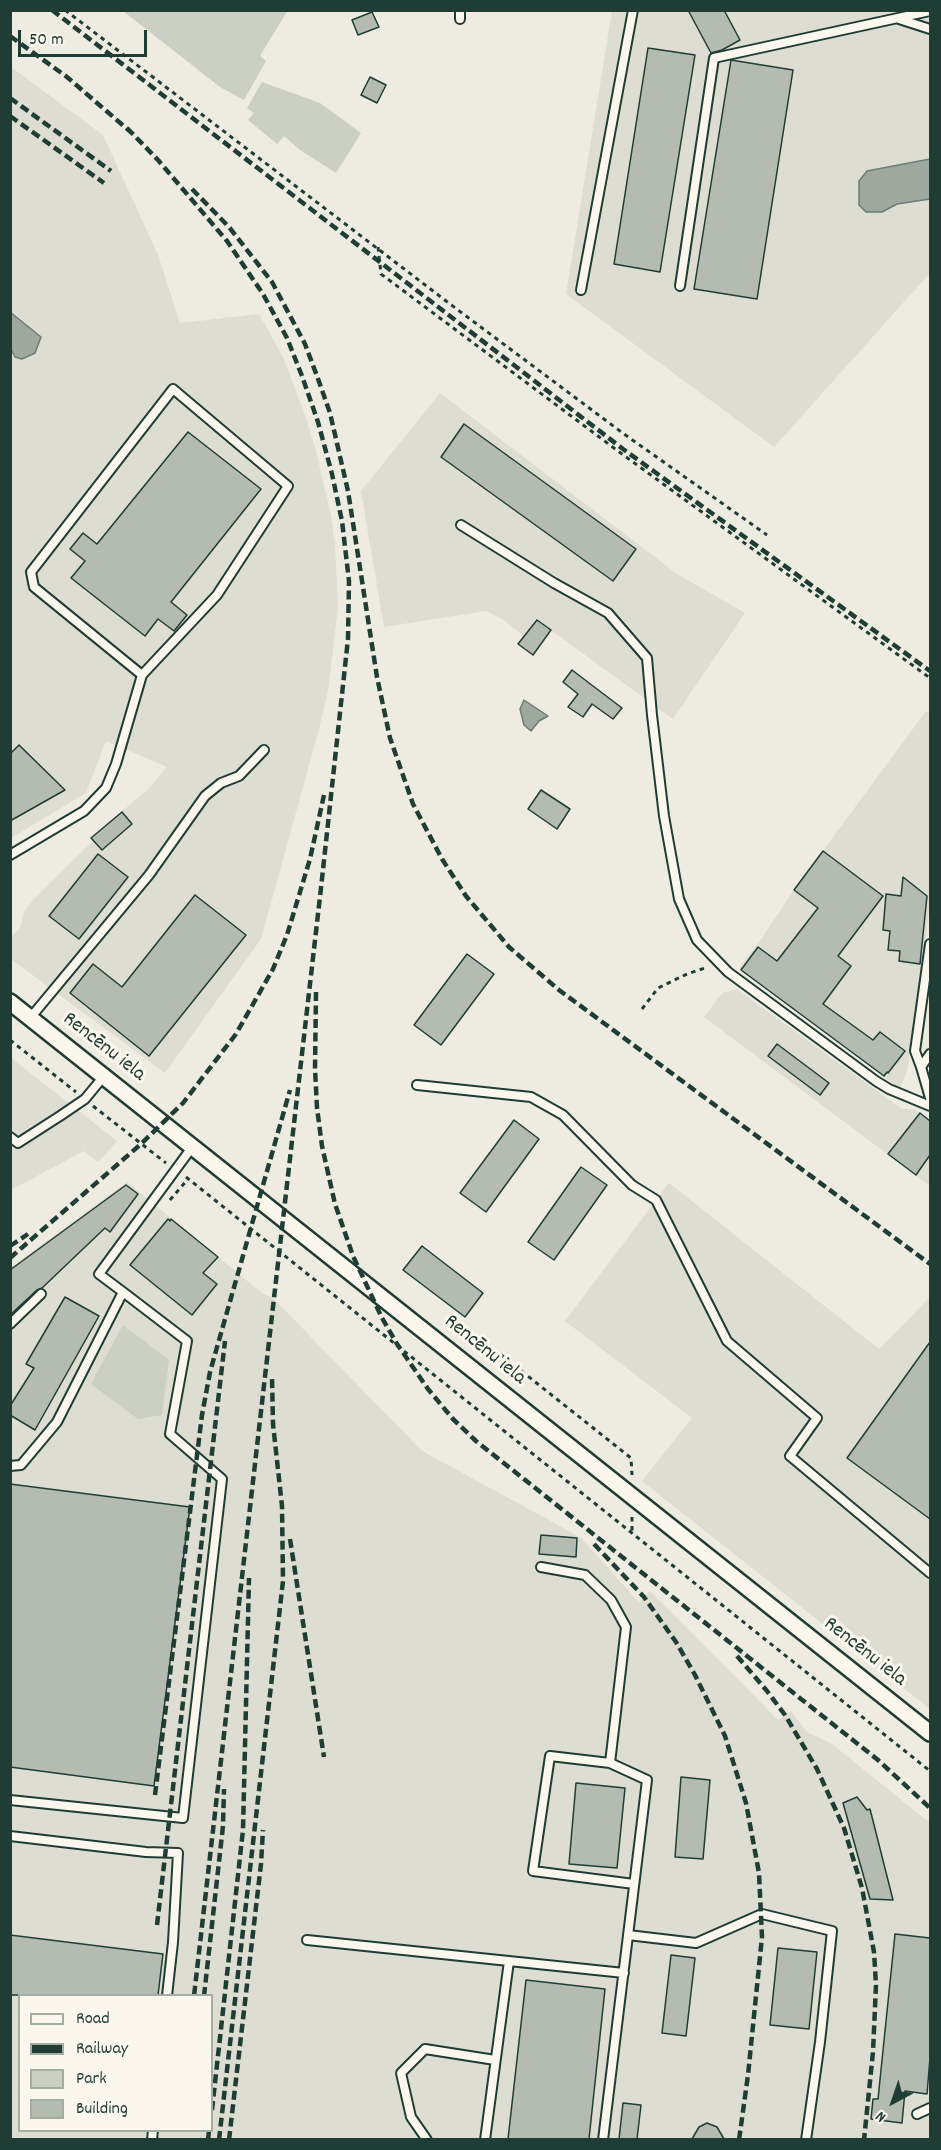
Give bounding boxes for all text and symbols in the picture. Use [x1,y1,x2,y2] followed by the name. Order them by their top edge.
[21,18,150,56] scale bar
[29,28,64,53] text: 50 m
[57,1008,149,1088] street label: Rencēnu iela
[438,1310,530,1392] street label: Rencēnu iela
[818,1613,910,1693] street label: Rencēnu iela
[18,1994,213,2132] legend
[76,2007,110,2032] text: Road
[76,2037,128,2062] text: Railway
[76,2067,107,2092] text: Park
[863,2072,923,2132] north arrow
[76,2097,128,2122] text: Building
[871,2105,892,2128] text: N

